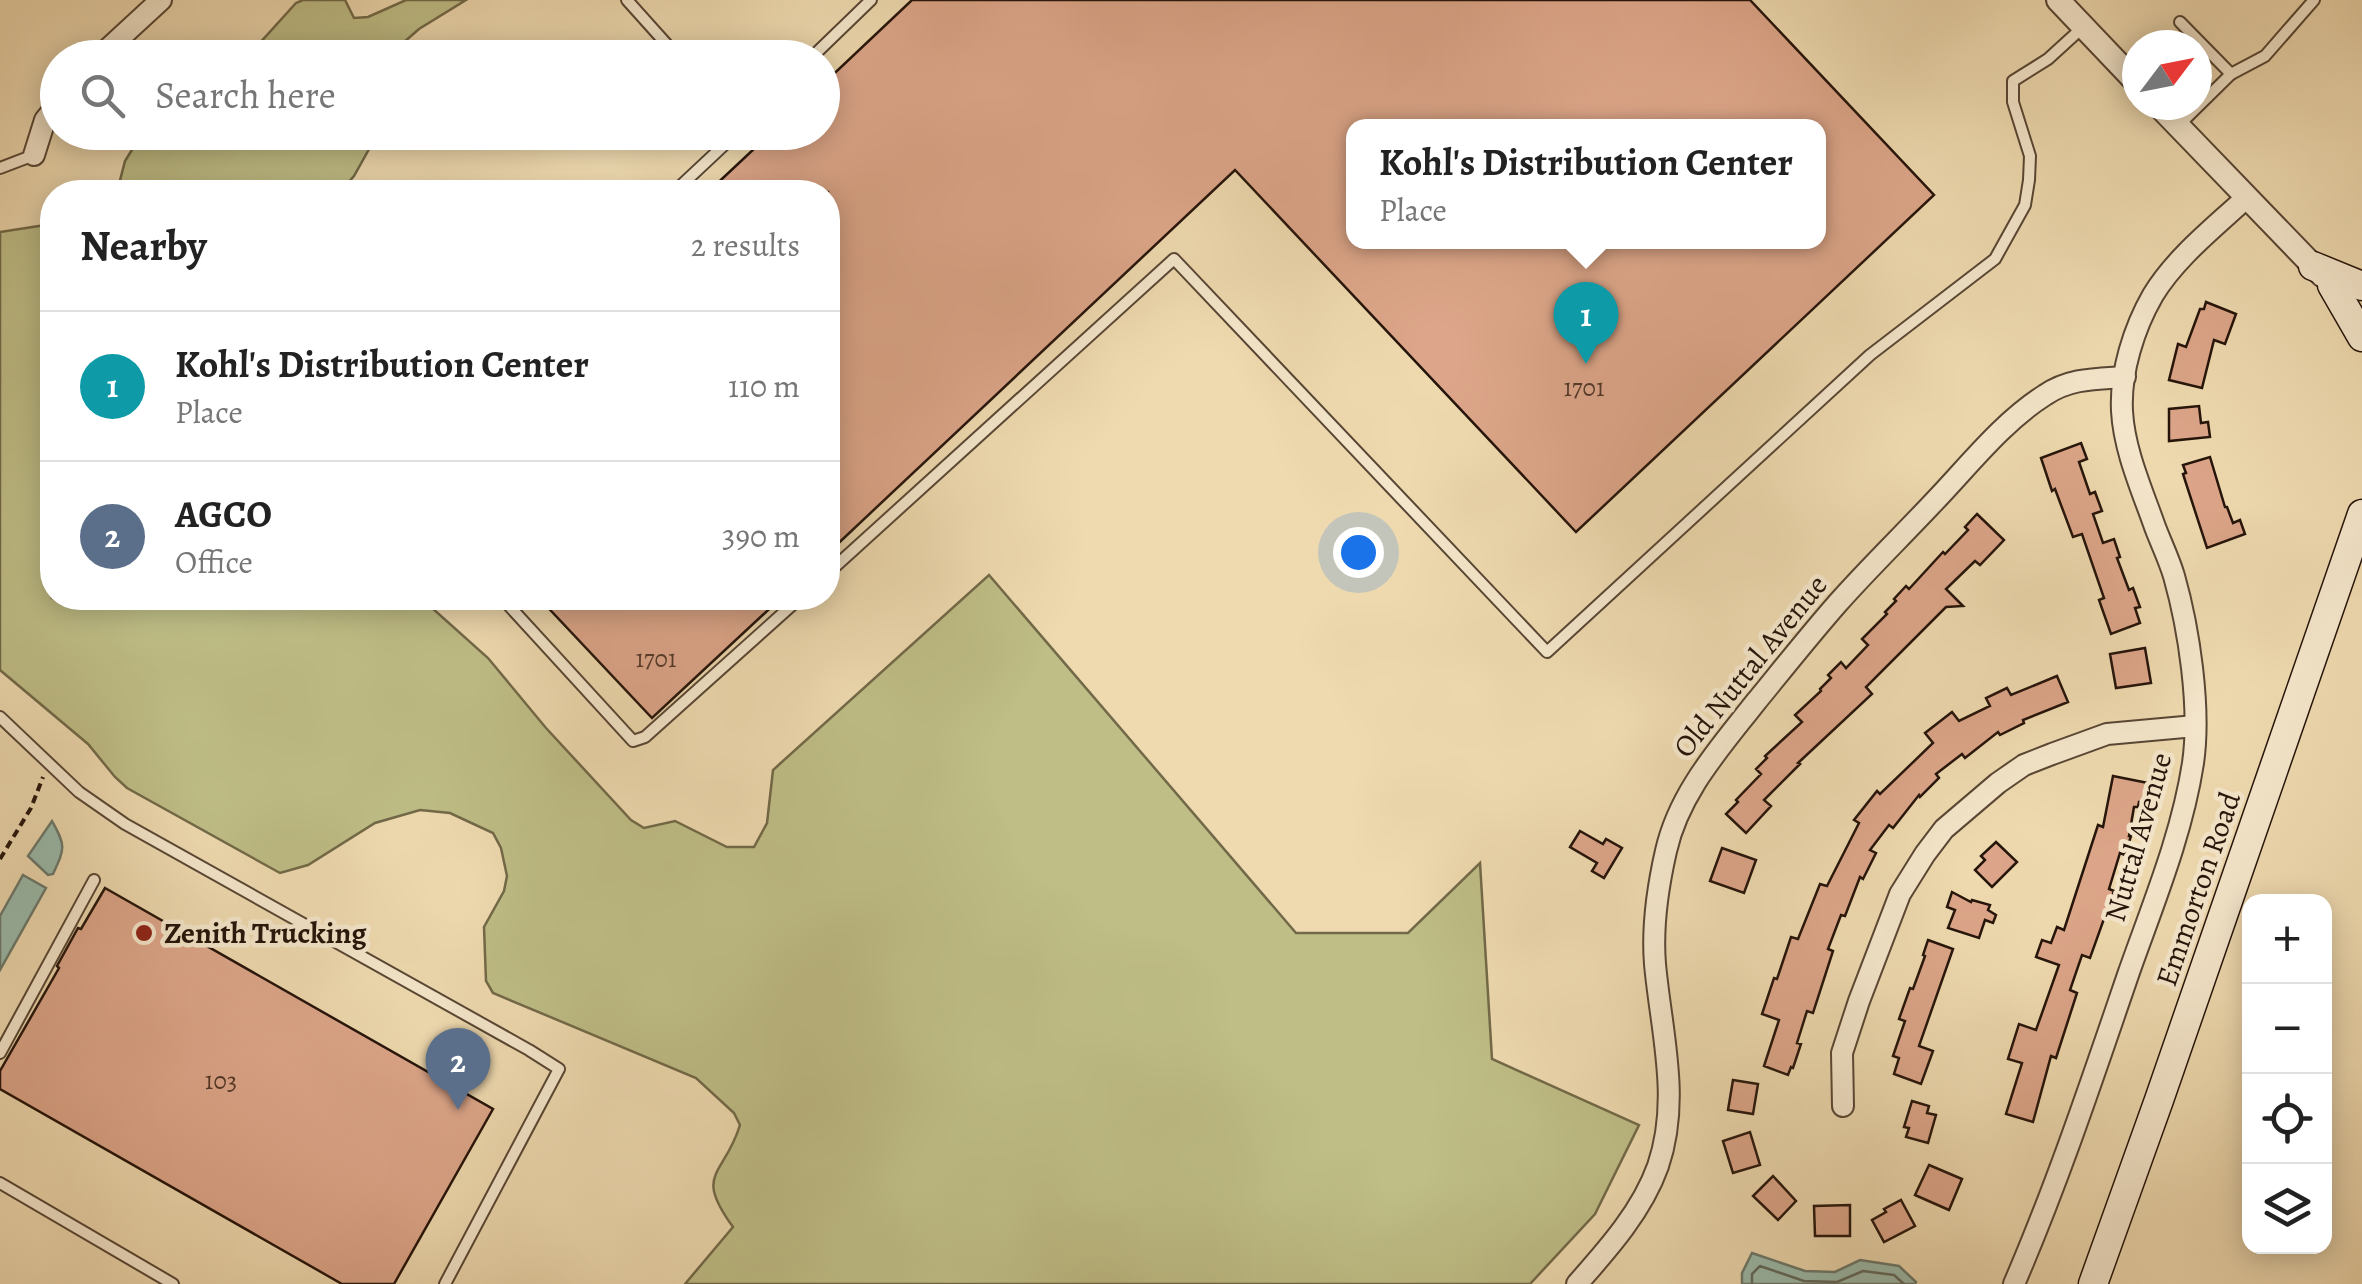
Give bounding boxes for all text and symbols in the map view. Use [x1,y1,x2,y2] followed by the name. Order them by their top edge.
[2122,30,2212,120] north arrow
[40,40,840,150] search box
[75,68,130,123] icon: search
[155,69,336,121] text: Search here
[1346,119,1826,249] popup
[1379,136,1793,188] text: Kohl's Distribution Center
[1379,188,1447,232] text: Place
[80,217,207,274] text: Nearby
[691,223,800,267] text: 2 results
[1554,282,1618,364] pin: 1
[175,338,589,390] text: Kohl's Distribution Center
[107,364,118,408] text: 1
[728,364,800,408] text: 110 m
[1564,371,1604,405] house number: 1701
[175,390,243,434] text: Place
[175,488,272,540] text: AGCO
[105,514,120,558] text: 2
[722,514,800,558] text: 390 m
[1333,527,1384,578] your location
[175,540,253,584] text: Office
[1664,566,1836,766] street label: Old Nuttal Avenue
[636,642,676,676] house number: 1701
[2095,748,2181,926] street label: Nuttal Avenue
[2146,786,2250,991] street label: Emmorton Road
[2242,894,2332,1254] map controls
[2242,894,2332,984] button: +
[164,913,367,953] place label: Zenith Trucking
[133,922,155,944] marker: Zenith Trucking
[2242,984,2332,1074] button: −
[426,1028,490,1110] pin: 2
[205,1064,237,1098] house number: 103
[2242,1074,2332,1164] button: locate
[2242,1164,2332,1254] button: layers

